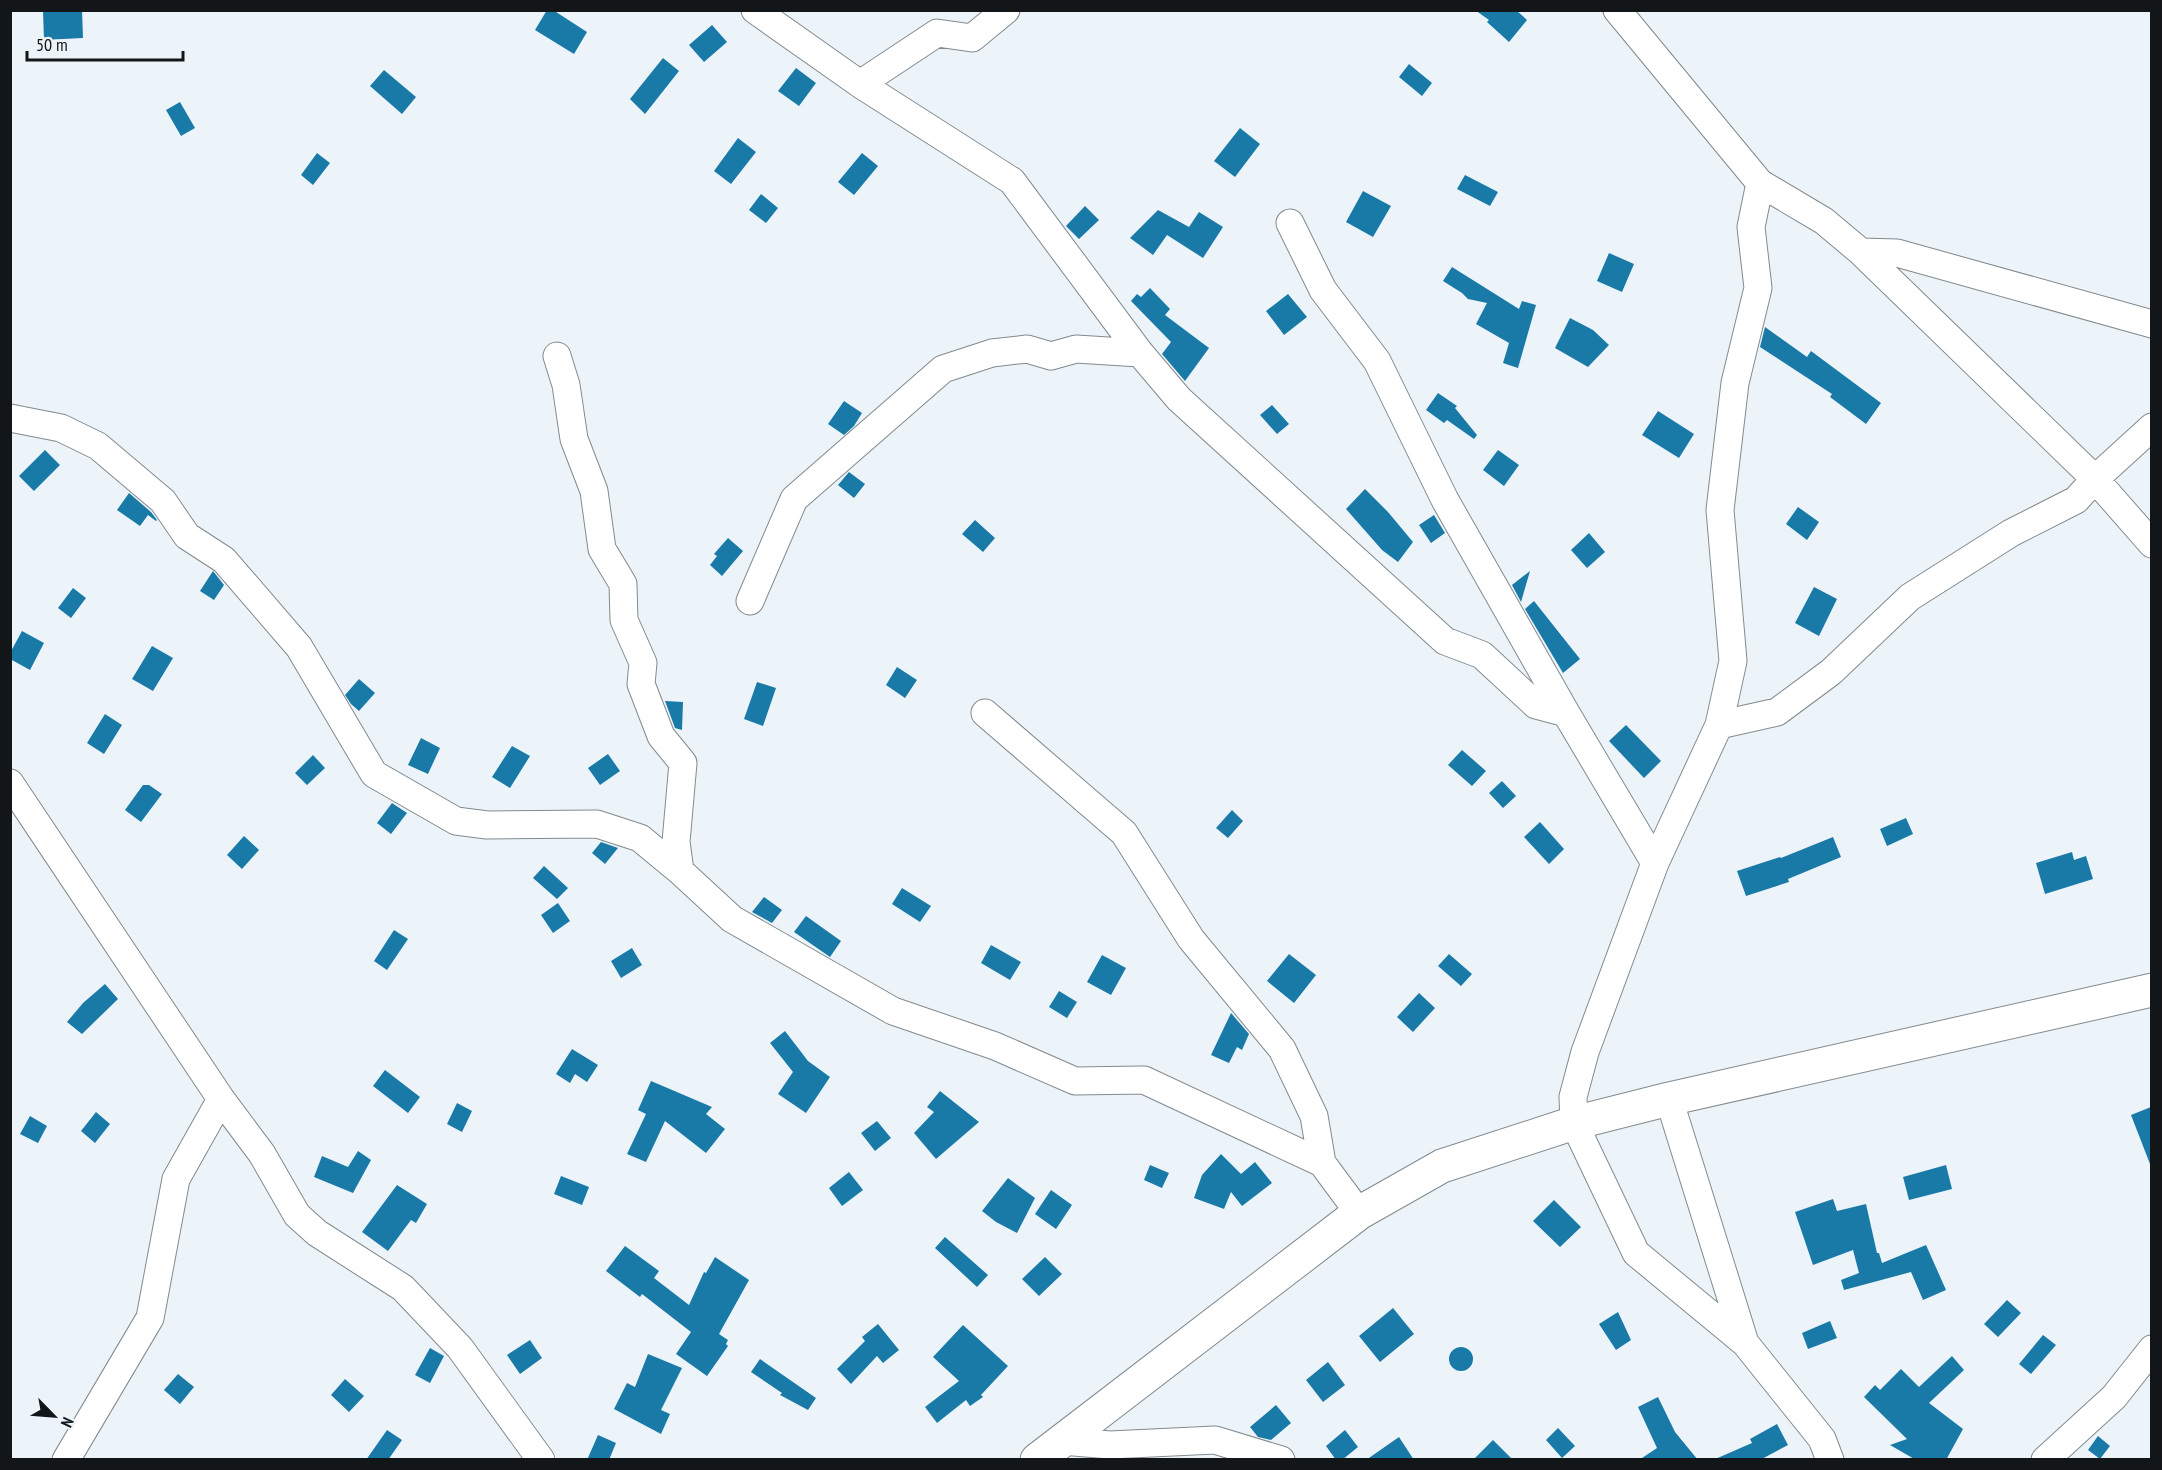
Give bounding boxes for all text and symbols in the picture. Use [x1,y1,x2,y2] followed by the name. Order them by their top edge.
[27,24,183,62] scale bar
[36,33,68,56] text: 50 m
[24,1386,84,1446] north arrow
[57,1414,78,1430] text: N

